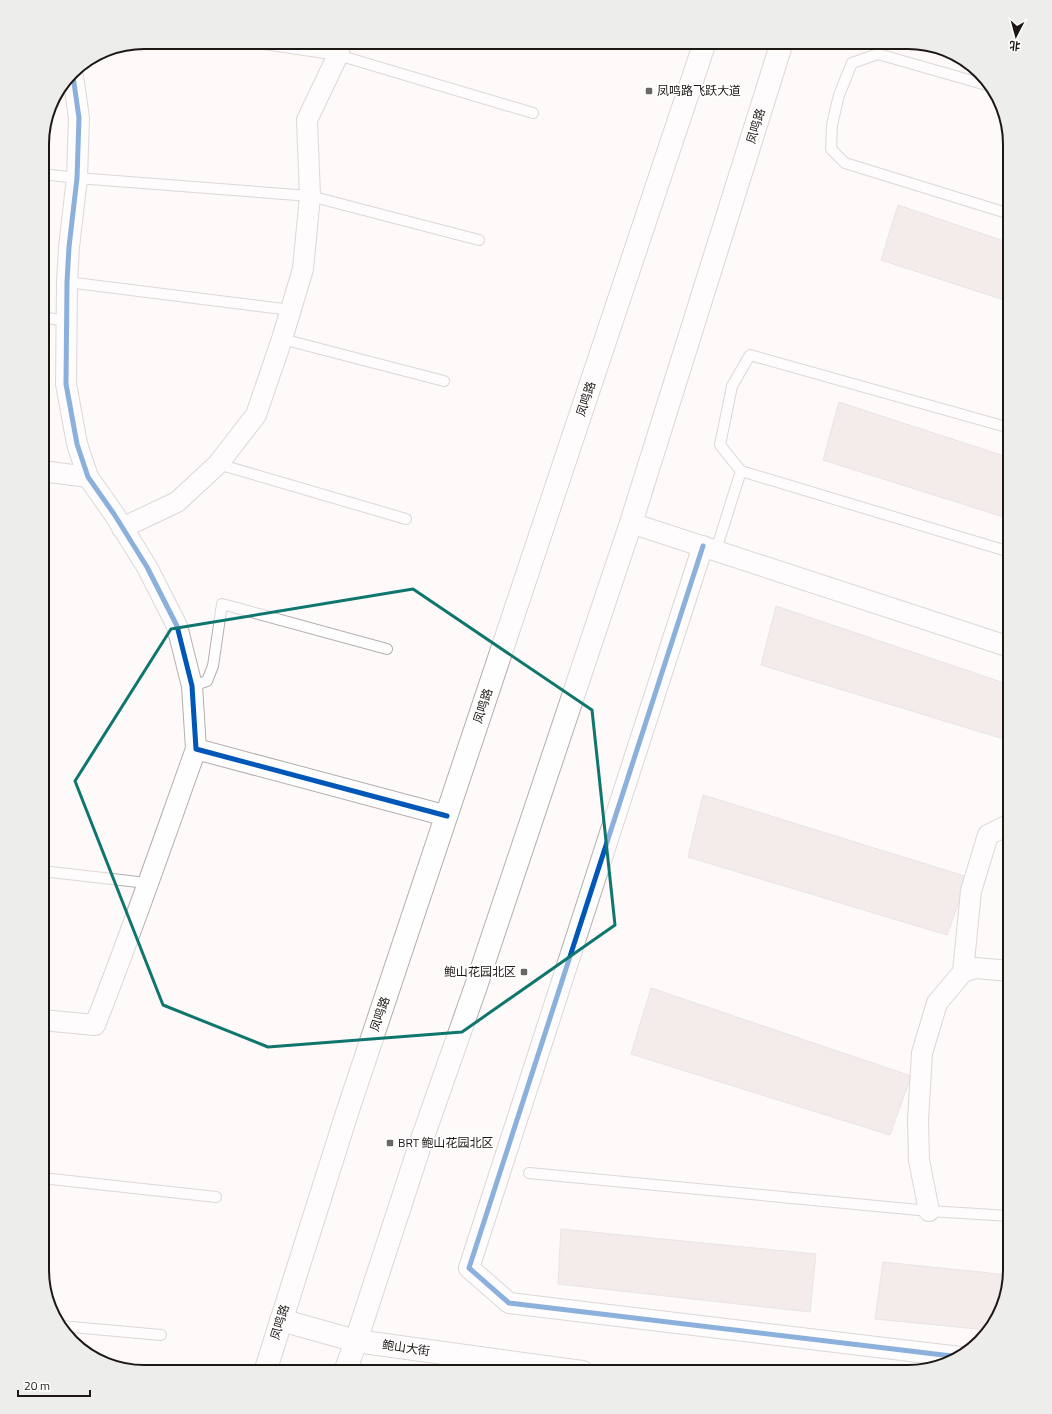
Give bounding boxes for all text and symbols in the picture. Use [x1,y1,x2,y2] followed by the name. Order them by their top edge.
[996,16,1036,56] north arrow
[1009,37,1021,54] text: 北
[657,81,741,100] place label: 凤鸣路飞跃大道
[644,86,654,96] marker: 凤鸣路飞跃大道
[741,106,770,146] street label: 凤鸣路
[571,379,600,419] street label: 凤鸣路
[468,686,497,726] street label: 凤鸣路
[444,962,516,981] place label: 鲍山花园北区
[519,967,529,977] marker: 鲍山花园北区
[365,994,394,1034] street label: 凤鸣路
[398,1133,494,1152] place label: BRT 鲍山花园北区
[385,1138,395,1148] marker: BRT 鲍山花园北区
[265,1302,294,1342] street label: 凤鸣路
[381,1335,431,1360] street label: 鲍山大街
[18,1372,90,1398] scale bar
[24,1376,50,1395] text: 20 m

